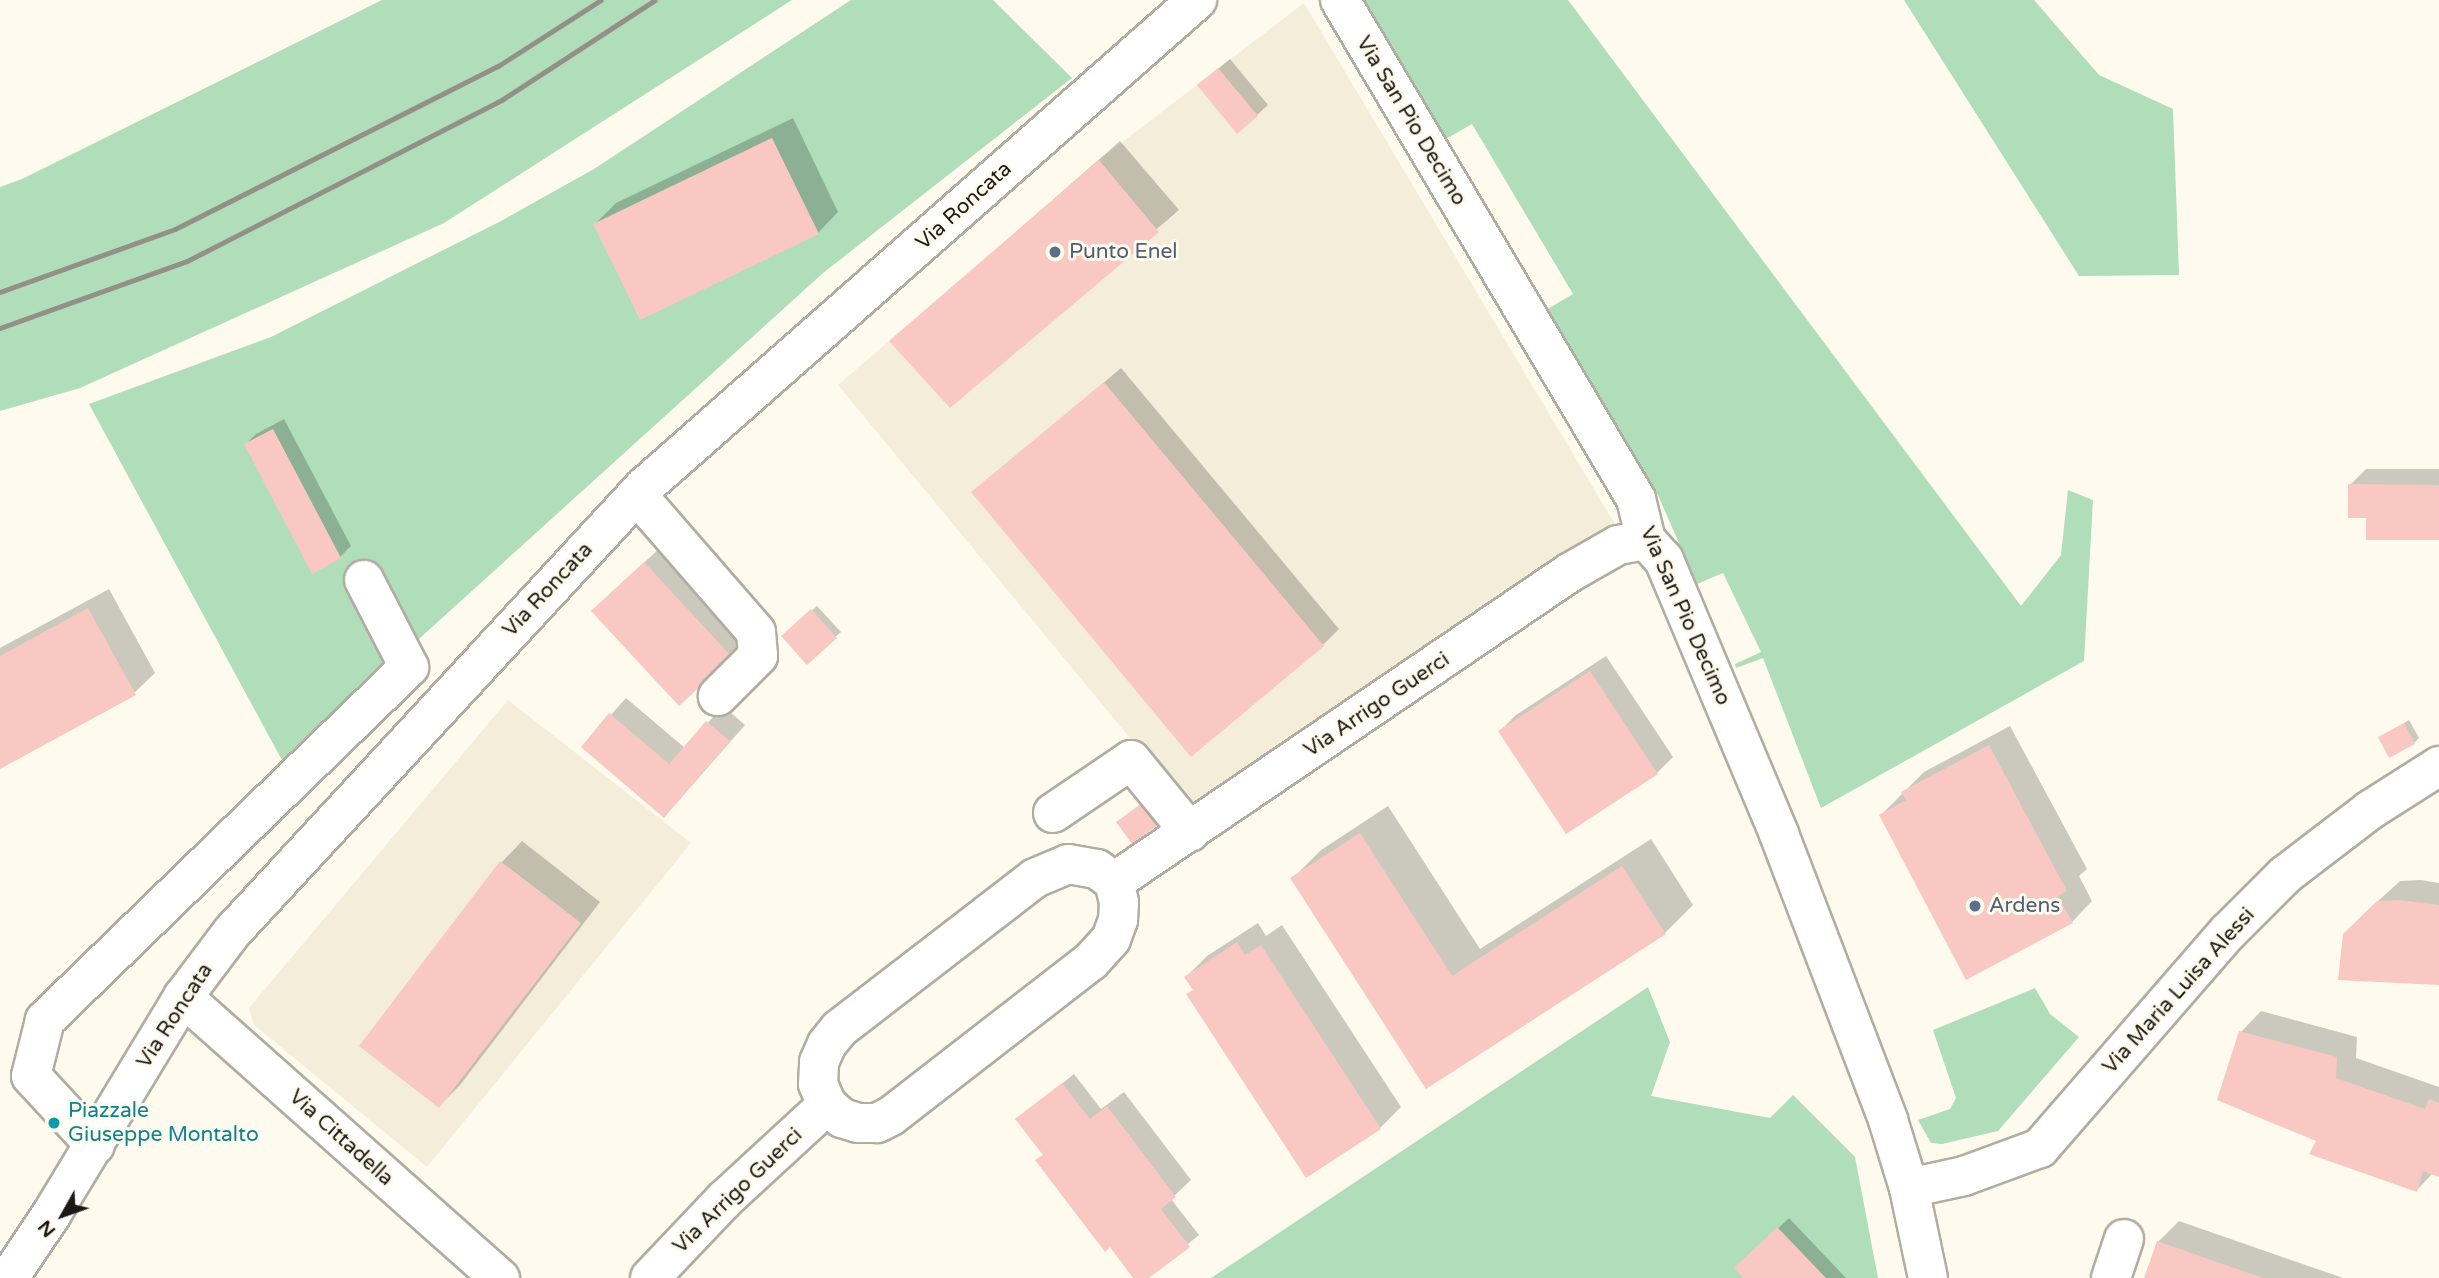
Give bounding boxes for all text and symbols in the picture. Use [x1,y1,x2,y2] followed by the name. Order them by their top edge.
[1351,32,1471,210] street label: Via San Pio Decimo
[911,157,1017,255] street label: Via Roncata
[1069,239,1178,265] place label: Punto Enel
[1047,244,1063,260] marker: Punto Enel
[1634,523,1736,709] street label: Via San Pio Decimo
[498,538,598,642] street label: Via Roncata
[1300,647,1454,763] street label: Via Arrigo Guerci
[1989,893,2060,919] place label: Ardens
[1967,898,1983,914] marker: Ardens
[2098,903,2260,1079] street label: Via Maria Luisa Alessi
[132,959,218,1073] street label: Via Roncata
[284,1084,398,1192] street label: Via Cittadella
[68,1098,259,1148] place label: Piazzale Giuseppe Montalto
[46,1115,62,1131] marker: Piazzale Giuseppe Montalto
[668,1123,808,1259] street label: Via Arrigo Guerci
[28,1180,98,1250] north arrow
[34,1216,60,1241] text: N

